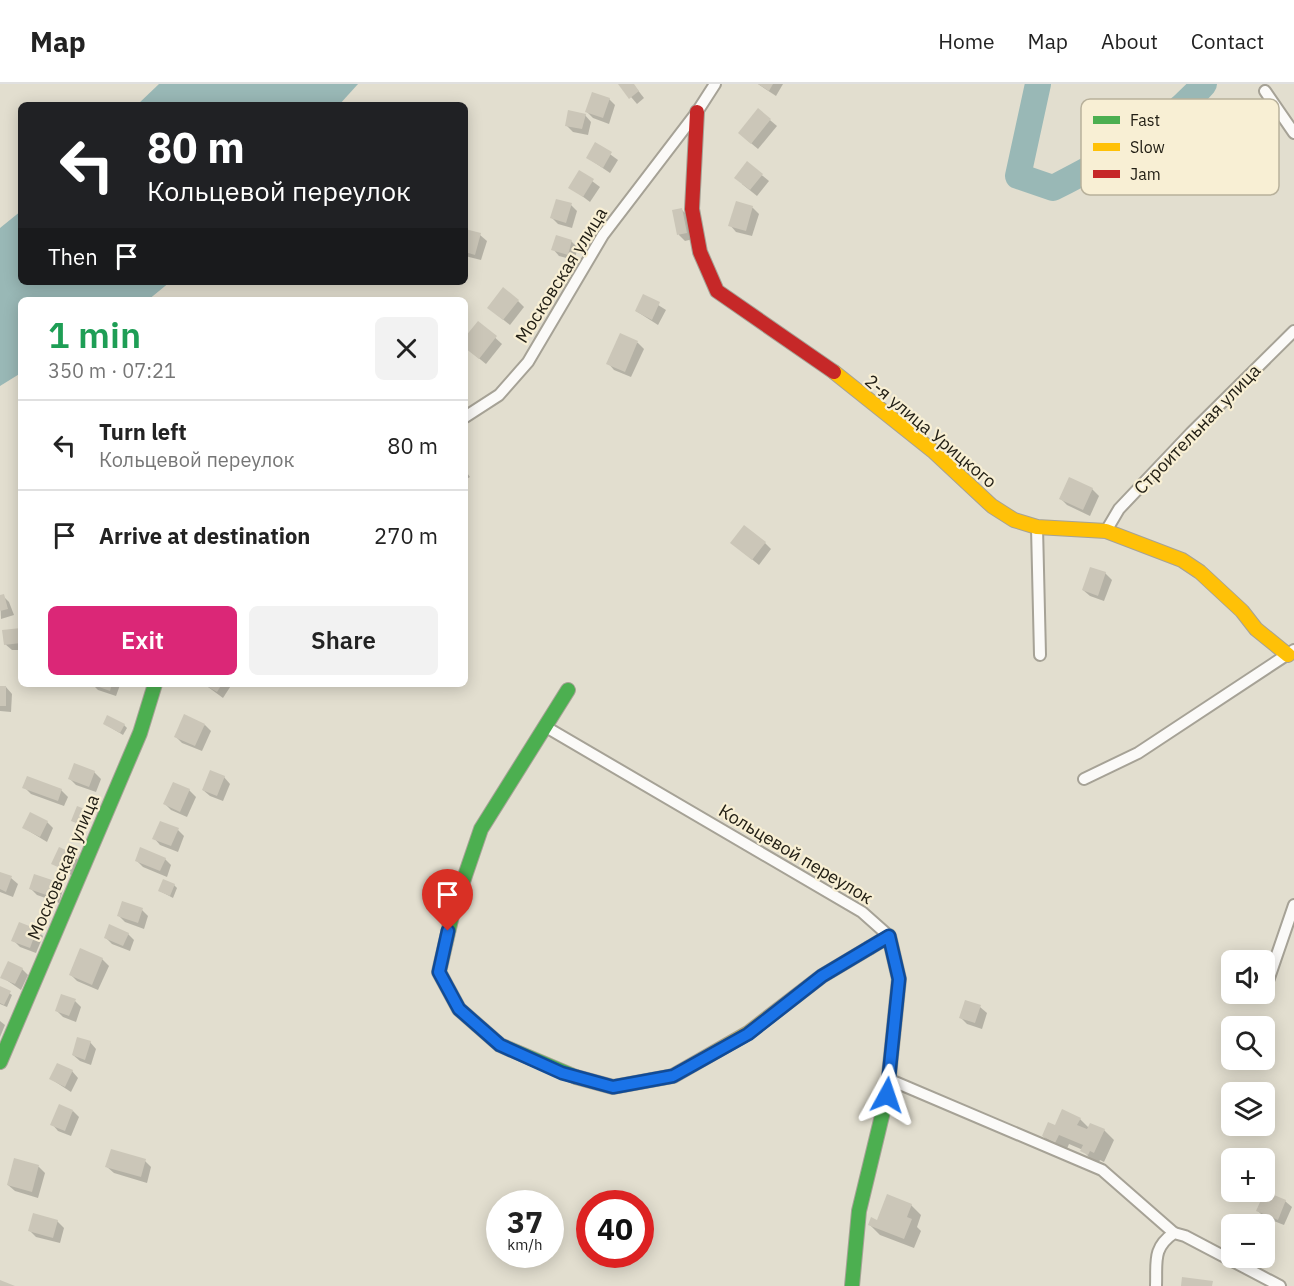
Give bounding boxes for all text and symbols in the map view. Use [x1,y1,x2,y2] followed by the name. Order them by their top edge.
[30,23,86,60] text: Map
[938,27,995,55] text: Home
[1028,27,1068,55] text: Map
[1101,27,1158,55] text: About
[1191,27,1264,55] text: Contact
[1081,99,1279,195] legend
[1130,110,1160,130] text: Fast
[147,120,245,175] text: 80 m
[48,126,126,204] icon: left
[1130,137,1165,157] text: Slow
[1130,164,1161,184] text: Jam
[147,173,411,208] text: Кольцевой переулок
[510,203,612,347] street label: Московская улица
[110,240,143,273] icon: arrive
[48,242,98,271] text: Then
[48,311,141,358] text: 1 min
[375,317,438,380] button: close
[48,357,176,384] text: 350 m · 07:21
[1129,359,1265,499] street label: Строительная улица
[860,369,1002,493] street label: 2-я улица Урицкого
[99,417,187,446] text: Turn left
[48,429,81,462] icon: left
[387,431,438,460] text: 80 m
[99,446,294,473] text: Кольцевой переулок
[48,519,81,552] icon: arrive
[99,521,310,550] text: Arrive at destination
[374,521,438,550] text: 270 m
[48,606,237,675] button: Exit
[249,606,438,675] button: Share
[22,791,104,943] street label: Московская улица
[715,799,877,909] street label: Кольцевой переулок
[422,869,473,931] pin
[431,878,464,911] icon: arrive
[1221,950,1275,1268] map controls
[1221,950,1275,1004] button: sound
[1221,1016,1275,1070] button: search
[855,1063,919,1127] position arrow
[1221,1082,1275,1136] button: layers
[1221,1148,1275,1202] button: +
[576,1190,654,1268] speed limit sign: 40
[507,1202,543,1241] text: 37
[1221,1214,1275,1268] button: −
[507,1235,543,1254] text: km/h

